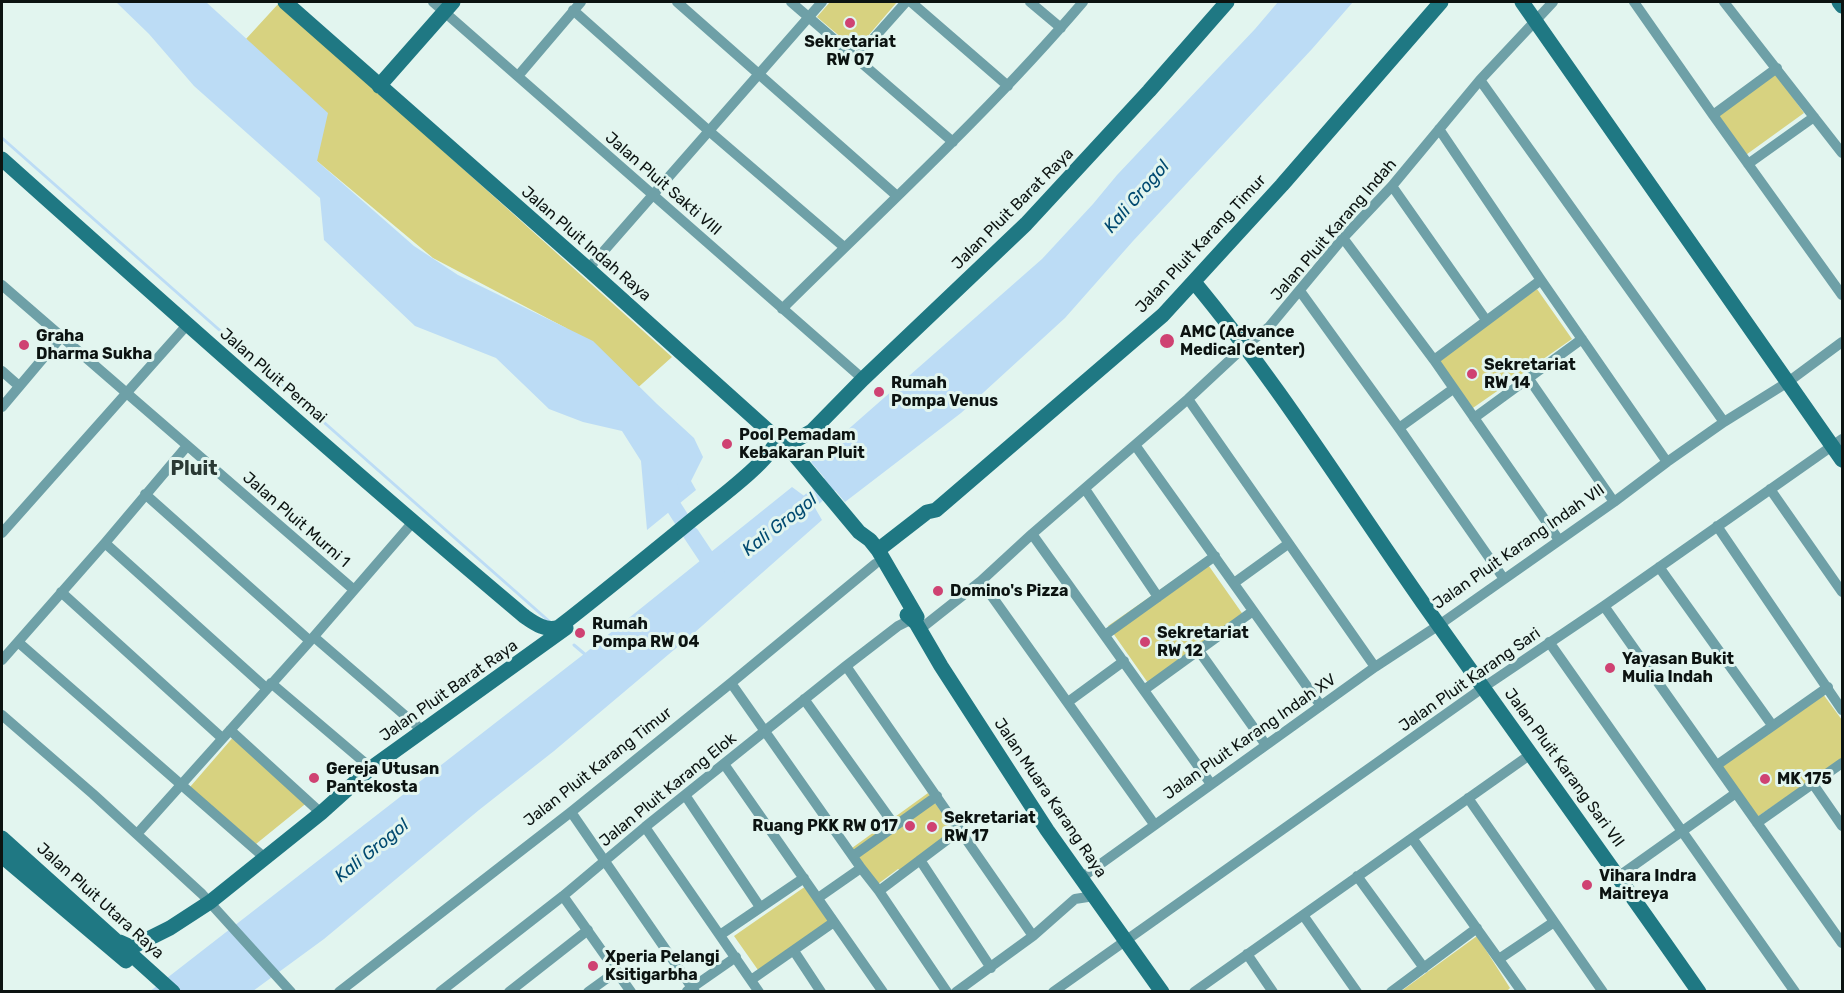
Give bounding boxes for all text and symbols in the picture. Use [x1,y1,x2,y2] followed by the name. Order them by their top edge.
[843,16,857,30] marker: Sekretariat RW 07
[804,32,896,70] place label: Sekretariat RW 07
[601,128,725,240] street label: Jalan Pluit Sakti VIII
[948,144,1078,274] street label: Jalan Pluit Barat Raya
[1267,155,1401,305] street label: Jalan Pluit Karang Indah
[1100,156,1174,238] water label: Kali Grogol
[1132,171,1270,317] street label: Jalan Pluit Karang Timur
[517,182,655,306] street label: Jalan Pluit Indah Raya
[1180,322,1305,360] place label: AMC (Advance Medical Center)
[216,324,330,428] street label: Jalan Pluit Permai
[36,326,152,364] place label: Graha Dharma Sukha
[1158,332,1176,350] marker: AMC (Advance Medical Center)
[17,338,31,352] marker: Graha Dharma Sukha
[1484,355,1576,393] place label: Sekretariat RW 14
[1465,367,1479,381] marker: Sekretariat RW 14
[891,373,998,411] place label: Rumah Pompa Venus
[872,385,886,399] marker: Rumah Pompa Venus
[739,425,865,463] place label: Pool Pemadam Kebakaran Pluit
[720,437,734,451] marker: Pool Pemadam Kebakaran Pluit
[170,457,218,481] district label: Pluit
[238,468,354,572] street label: Jalan Pluit Murni 1
[1430,480,1608,614] street label: Jalan Pluit Karang Indah VII
[738,489,822,561] water label: Kali Grogol
[950,581,1069,601] place label: Domino's Pizza
[931,584,945,598] marker: Domino's Pizza
[592,614,700,652] place label: Rumah Pompa RW 04
[1157,623,1249,661] place label: Sekretariat RW 12
[1396,624,1544,736] street label: Jalan Pluit Karang Sari
[573,626,587,640] marker: Rumah Pompa RW 04
[1138,635,1152,649] marker: Sekretariat RW 12
[376,636,522,746] street label: Jalan Pluit Barat Raya
[1622,649,1734,687] place label: Yayasan Bukit Mulia Indah
[1603,661,1617,675] marker: Yayasan Bukit Mulia Indah
[1160,670,1340,804] street label: Jalan Pluit Karang Indah XV
[1500,685,1628,851] street label: Jalan Pluit Karang Sari VII
[520,703,676,831] street label: Jalan Pluit Karang Timur
[990,715,1110,881] street label: Jalan Muara Karang Raya
[596,729,740,851] street label: Jalan Pluit Karang Elok
[326,759,439,797] place label: Gereja Utusan Pantekosta
[1777,769,1832,789] place label: MK 175
[307,771,321,785] marker: Gereja Utusan Pantekosta
[1758,772,1772,786] marker: MK 175
[944,808,1036,846] place label: Sekretariat RW 17
[331,815,413,887] water label: Kali Grogol
[752,816,898,836] place label: Ruang PKK RW 017
[903,819,917,833] marker: Ruang PKK RW 017
[925,820,939,834] marker: Sekretariat RW 17
[32,839,168,963] street label: Jalan Pluit Utara Raya
[1599,866,1696,904] place label: Vihara Indra Maitreya
[1580,878,1594,892] marker: Vihara Indra Maitreya
[605,947,720,985] place label: Xperia Pelangi Ksitigarbha
[586,959,600,973] marker: Xperia Pelangi Ksitigarbha

